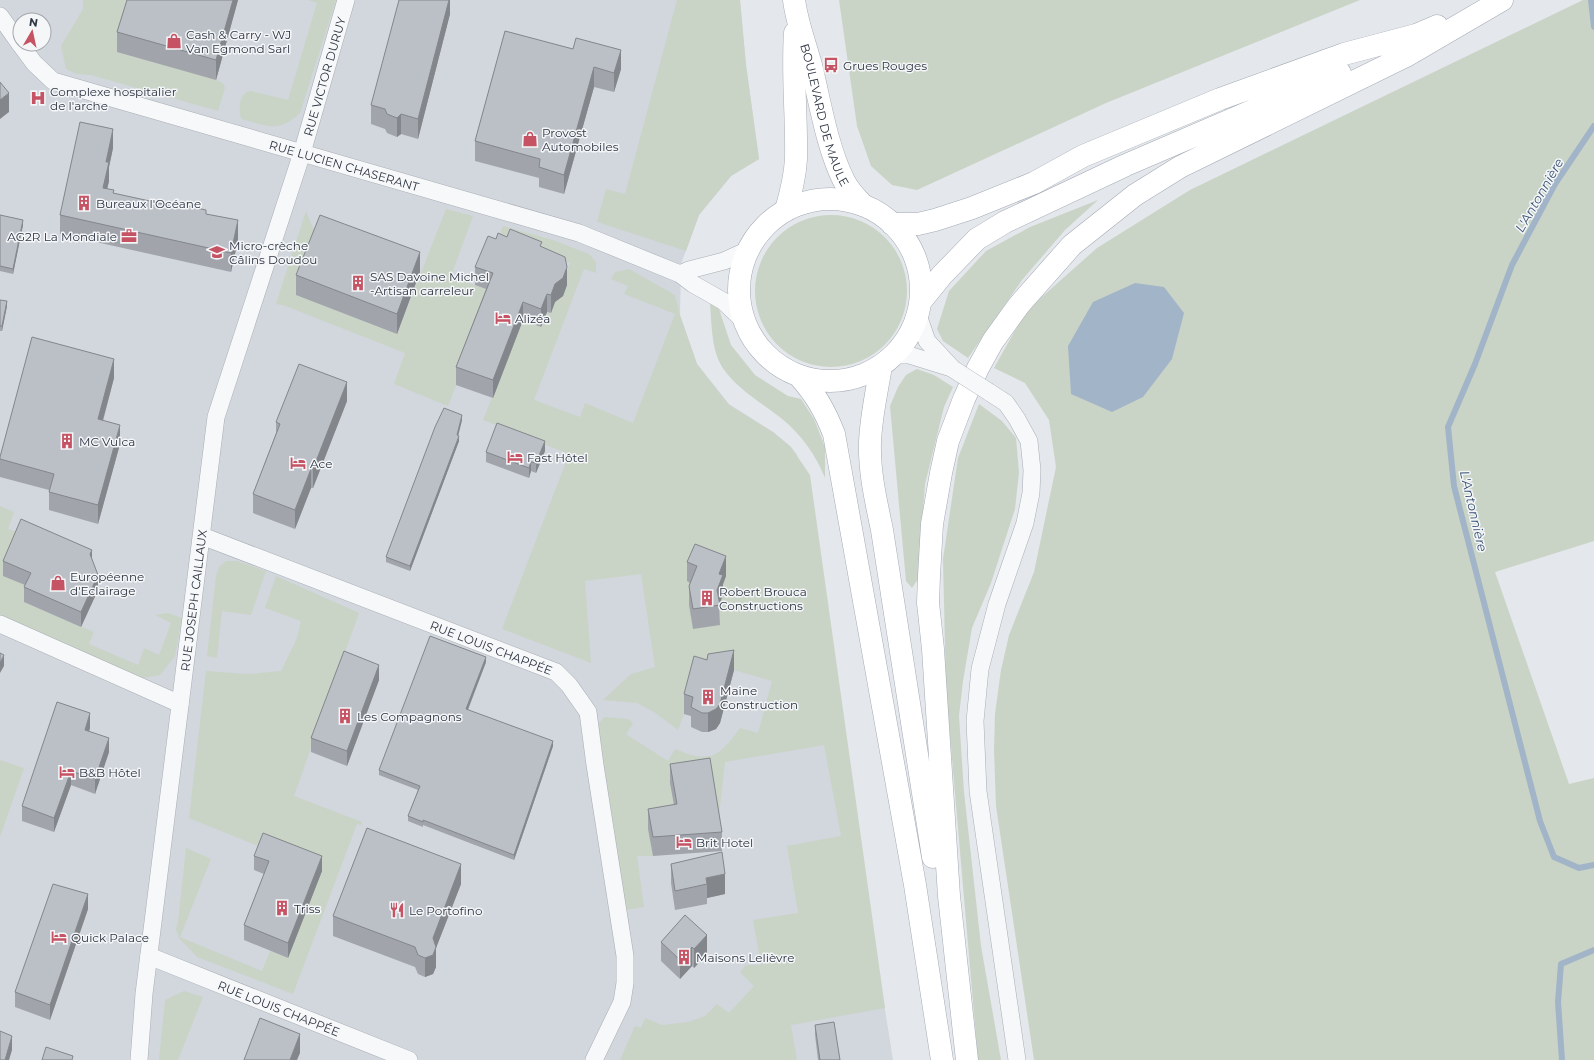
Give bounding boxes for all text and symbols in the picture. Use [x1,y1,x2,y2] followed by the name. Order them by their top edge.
[12,12,52,52] north arrow
[28,15,39,30] text: N
[300,15,348,138] street label: RUE VICTOR DURUY
[186,27,291,56] place label: Cash & Carry - WJ Van Egmond Sarl
[165,32,183,50] shop icon: Cash & Carry - WJ Van Egmond Sarl
[798,42,853,189] street label: BOULEVARD DE MAULE
[822,56,840,74] bus stop icon: Grues Rouges
[843,58,927,73] place label: Grues Rouges
[50,84,177,113] place label: Complexe hospitalier de l'arche
[29,89,47,107] hospital icon: Complexe hospitalier de l'arche
[542,125,619,154] place label: Provost Automobiles
[521,130,539,148] shop icon: Provost Automobiles
[268,136,421,194] street label: RUE LUCIEN CHASERANT
[1511,155,1567,235] water label: L'Antonnière
[75,194,93,212] building icon: Bureaux l'Océane
[96,196,201,211] place label: Bureaux l'Océane
[120,227,138,245] office icon: AG2R La Mondiale
[7,229,117,244] place label: AG2R La Mondiale
[229,238,317,267] place label: Micro-crèche Câlins Doudou
[208,243,226,261] school or university icon: Micro-crèche Câlins Doudou
[370,269,489,298] place label: SAS Davoine Michel -Artisan carreleur
[349,274,367,292] building icon: SAS Davoine Michel -Artisan carreleur
[494,309,512,327] hotel icon: Alizéa
[515,311,550,326] place label: Alizéa
[58,432,76,450] building icon: MC Vulca
[79,434,135,449] place label: MC Vulca
[506,448,524,466] hotel icon: Fast Hôtel
[527,450,588,465] place label: Fast Hôtel
[289,454,307,472] hotel icon: Ace
[310,456,332,471] place label: Ace
[1457,469,1491,553] water label: L'Antonnière
[177,528,209,672] street label: RUE JOSEPH CAILLAUX
[70,569,144,598] place label: Européenne d'Eclairage
[49,574,67,592] shop icon: Européenne d'Eclairage
[719,584,807,613] place label: Robert Brouca Constructions
[698,589,716,607] building icon: Robert Brouca Constructions
[428,617,555,677] street label: RUE LOUIS CHAPPÉE
[720,683,798,712] place label: Maine Construction
[699,688,717,706] building icon: Maine Construction
[336,707,354,725] building icon: Les Compagnons
[357,709,462,724] place label: Les Compagnons
[58,763,76,781] hotel icon: B&B Hôtel
[79,765,141,780] place label: B&B Hôtel
[675,833,693,851] hotel icon: Brit Hotel
[696,835,753,850] place label: Brit Hotel
[273,899,291,917] building icon: Triss
[294,901,321,916] place label: Triss
[388,901,406,919] restaurant icon: Le Portofino
[409,903,482,918] place label: Le Portofino
[50,928,68,946] hotel icon: Quick Palace
[71,930,149,945] place label: Quick Palace
[675,948,693,966] building icon: Maisons Lelièvre
[696,950,794,965] place label: Maisons Lelièvre
[216,977,342,1039] street label: RUE LOUIS CHAPPÉE

